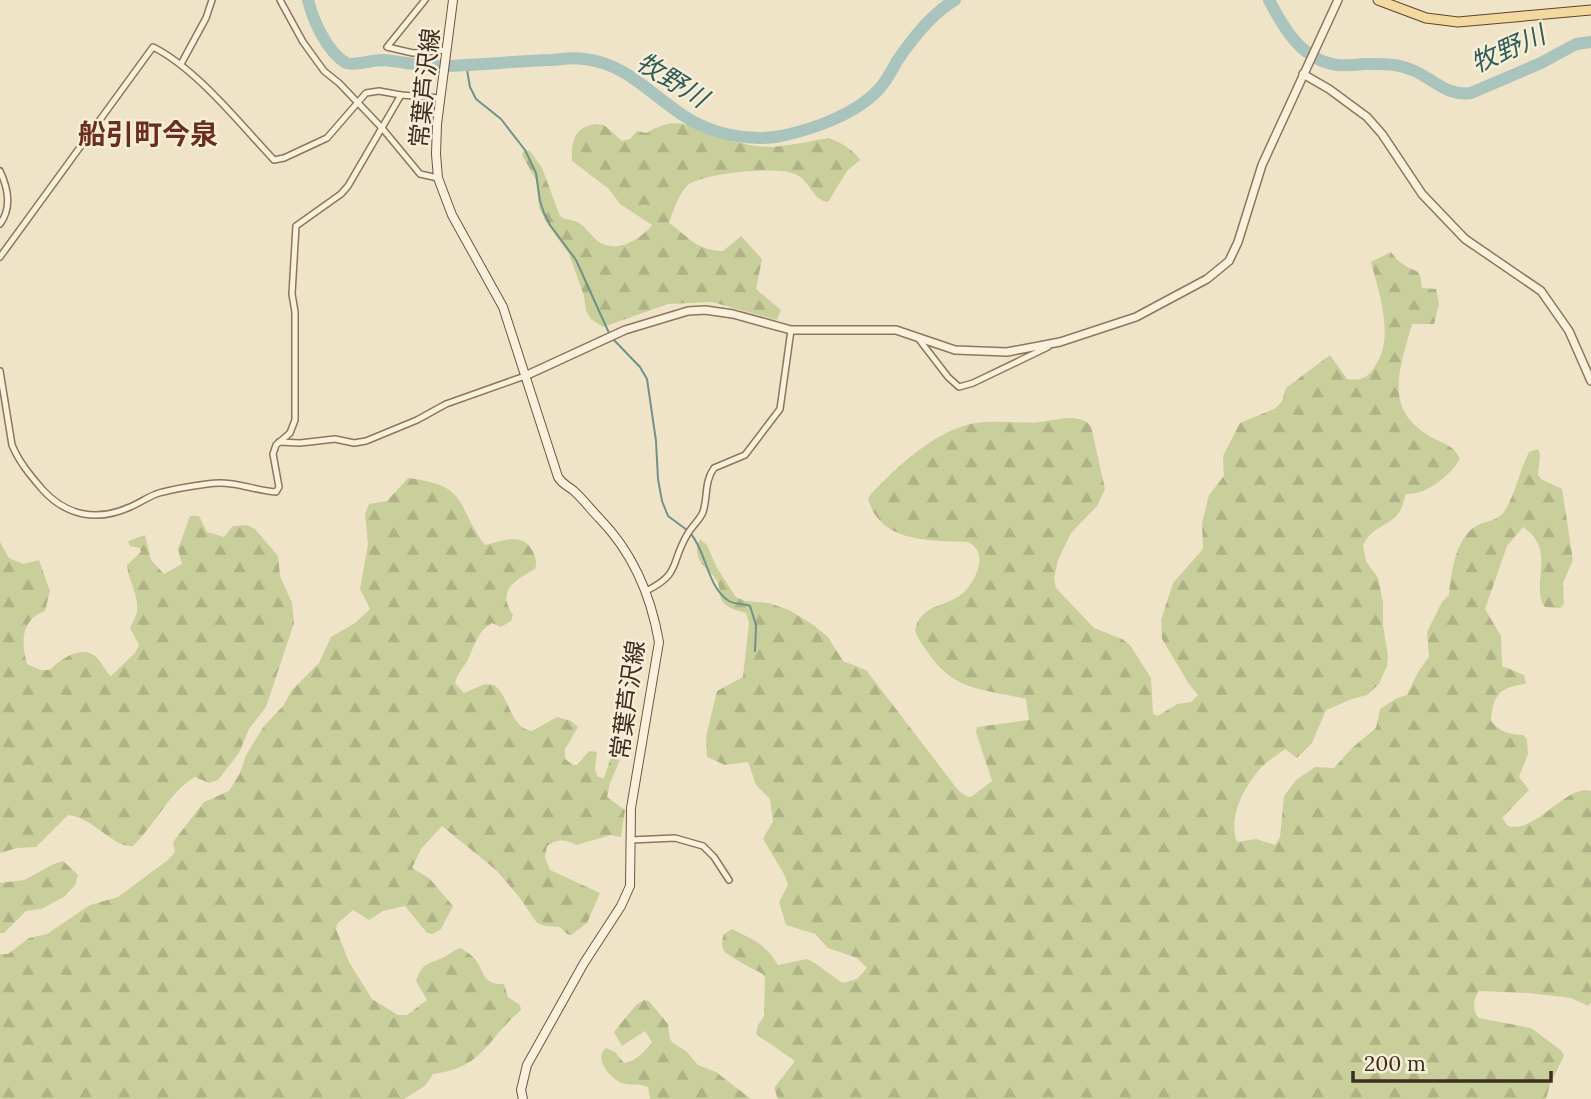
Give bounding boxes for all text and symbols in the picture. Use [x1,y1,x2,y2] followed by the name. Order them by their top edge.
[1465,16,1553,79] water label: 牧野川
[403,27,446,149] street label: 常葉芦沢線
[630,45,717,116] water label: 牧野川
[78,116,218,152] district label: 船引町今泉
[604,638,651,762] street label: 常葉芦沢線
[1353,1040,1551,1084] scale bar
[1364,1050,1426,1077] text: 200 m

